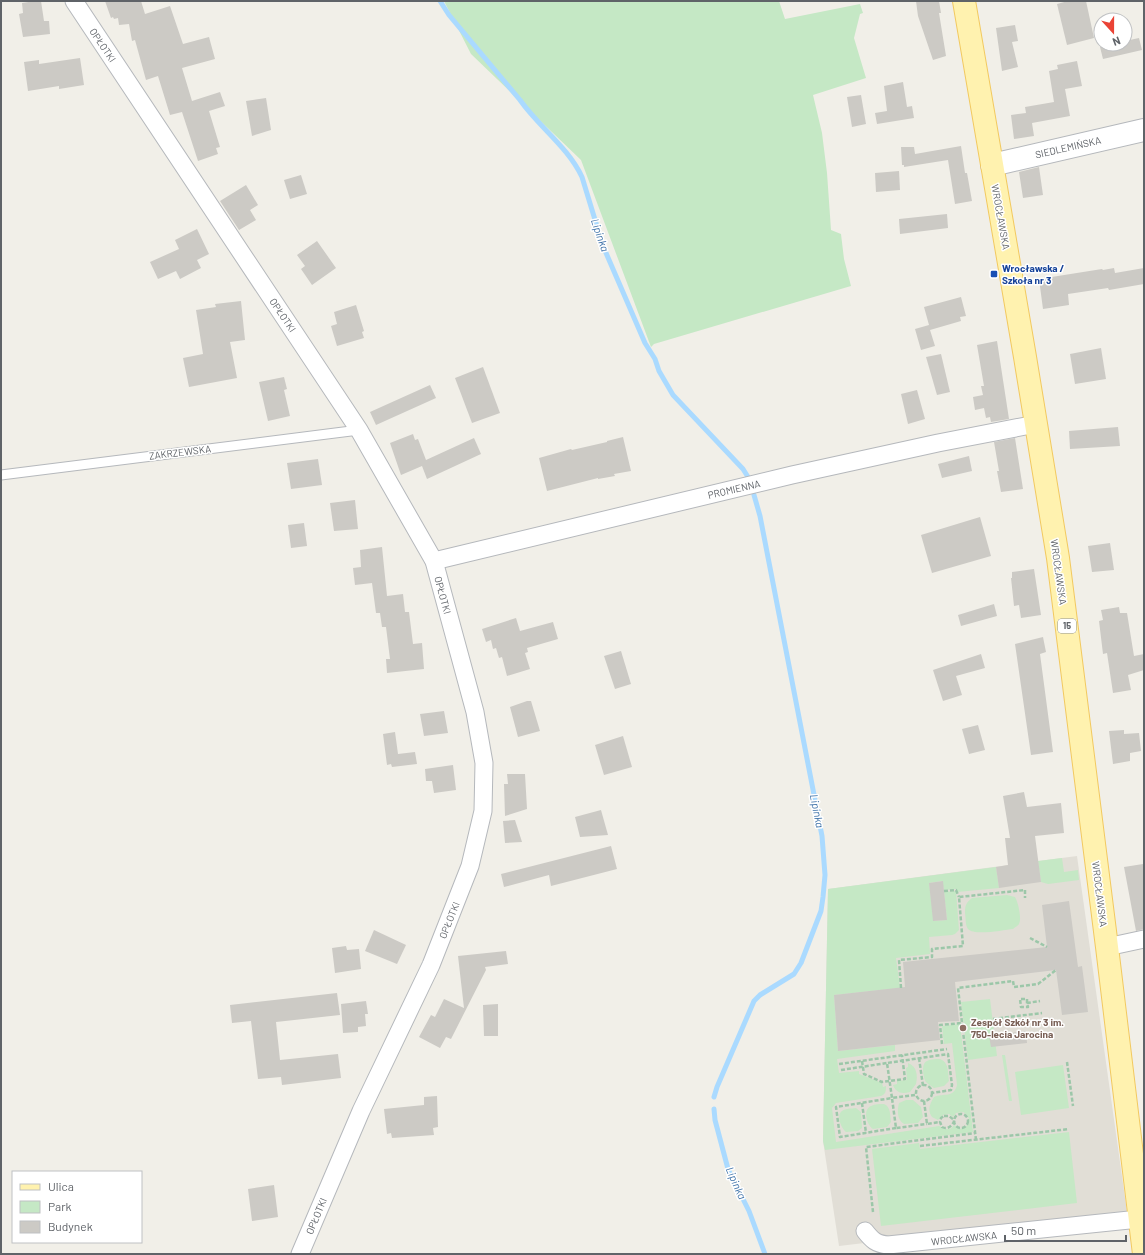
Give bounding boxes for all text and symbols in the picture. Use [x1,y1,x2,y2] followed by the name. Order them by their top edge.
[1093,12,1133,52] north arrow
[87,26,119,64] street label: OPŁOTKI
[1111,34,1123,49] text: N
[1034,134,1102,160] street label: SIEDLEMIŃSKA
[989,183,1013,251] street label: WROCŁAWSKA
[589,217,612,253] water label: Lipinka
[1002,262,1065,286] place label: Wrocławska / Szkoła nr 3
[989,269,999,279] marker: Wrocławska / Szkoła nr 3
[267,296,299,334] street label: OPŁOTKI
[148,442,212,462] street label: ZAKRZEWSKA
[707,477,761,501] street label: PROMIENNA
[1048,538,1070,606] street label: WROCŁAWSKA
[432,575,454,615] street label: OPŁOTKI
[1058,619,1076,633] road number: 15
[808,793,827,829] water label: Lipinka
[1090,860,1110,928] street label: WROCŁAWSKA
[436,900,462,940] street label: OPŁOTKI
[971,1016,1064,1040] place label: Zespół Szkół nr 3 im. 750-lecia Jarocina
[958,1023,968,1033] marker: Zespół Szkół nr 3 im. 750-lecia Jarocina
[724,1165,749,1201] water label: Lipinka
[12,1171,142,1243] legend
[48,1179,74,1193] text: Ulica
[303,1196,329,1236] street label: OPŁOTKI
[48,1199,72,1213] text: Park
[1005,1217,1126,1243] scale bar
[48,1219,93,1233] text: Budynek
[1011,1223,1036,1237] text: 50 m
[930,1229,998,1247] street label: WROCŁAWSKA

